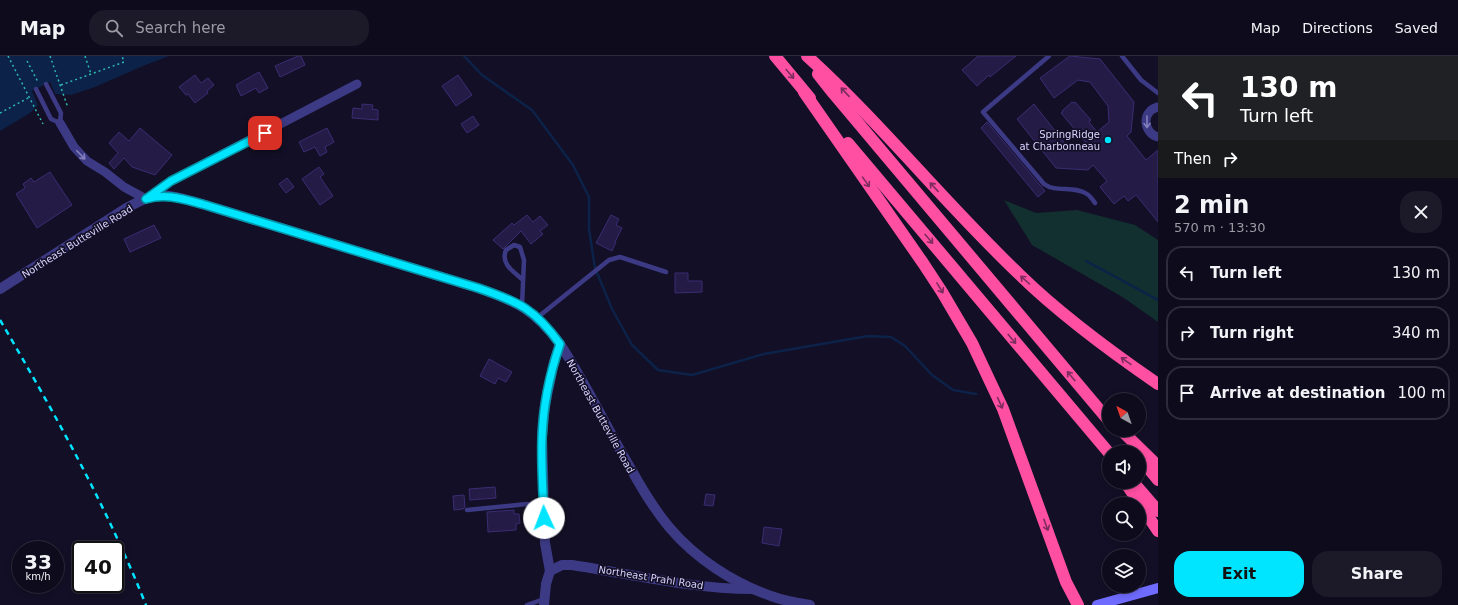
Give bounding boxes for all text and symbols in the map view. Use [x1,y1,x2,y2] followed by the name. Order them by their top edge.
[89,10,369,46] search box
[20,17,65,39] text: Map
[103,17,125,39] icon: search
[135,19,225,37] text: Search here
[1251,20,1280,36] text: Map
[1302,20,1373,36] text: Directions
[1395,20,1438,36] text: Saved
[785,68,794,79] one-way arrow
[1240,71,1337,104] text: 130 m
[1174,72,1226,124] icon: left
[840,87,850,97] one-way arrow
[1240,105,1313,126] text: Turn left
[1143,115,1151,128] one-way arrow
[248,116,282,150] pin
[254,122,276,144] icon: arrive
[1019,129,1100,152] place label: SpringRidge at Charbonneau
[1103,135,1113,145] marker: SpringRidge at Charbonneau
[1219,148,1241,170] icon: right
[77,150,86,160] one-way arrow
[1174,150,1211,168] text: Then
[862,176,870,187] one-way arrow
[929,182,938,192] one-way arrow
[1174,191,1249,219] text: 2 min
[1400,191,1442,233] button: close
[20,203,135,280] street label: Northeast Butteville Road
[1174,220,1265,235] text: 570 m · 13:30
[924,234,933,245] one-way arrow
[1176,262,1198,284] icon: left
[1210,264,1282,282] text: Turn left
[1392,264,1440,282] text: 130 m
[1020,275,1030,284] one-way arrow
[936,282,944,293] one-way arrow
[1176,322,1198,344] icon: right
[1210,324,1294,342] text: Turn right
[1392,324,1440,342] text: 340 m
[1008,333,1017,344] one-way arrow
[565,357,637,475] street label: Northeast Butteville Road
[1121,357,1132,365] one-way arrow
[1067,371,1076,382] one-way arrow
[1176,382,1198,404] icon: arrive
[1210,384,1385,402] text: Arrive at destination
[1397,384,1446,402] text: 100 m
[1102,393,1146,437] north arrow
[1102,393,1146,593] map controls
[997,397,1004,409] one-way arrow
[1102,445,1146,489] button: sound
[523,497,565,539] position arrow
[1102,497,1146,541] button: search
[1043,519,1050,532] one-way arrow
[72,541,124,593] speed limit sign: 40
[1102,549,1146,593] button: layers
[24,550,52,574] text: 33
[1174,551,1304,597] button: Exit
[1312,551,1442,597] button: Share
[598,564,704,591] street label: Northeast Prahl Road
[25,571,51,582] text: km/h

